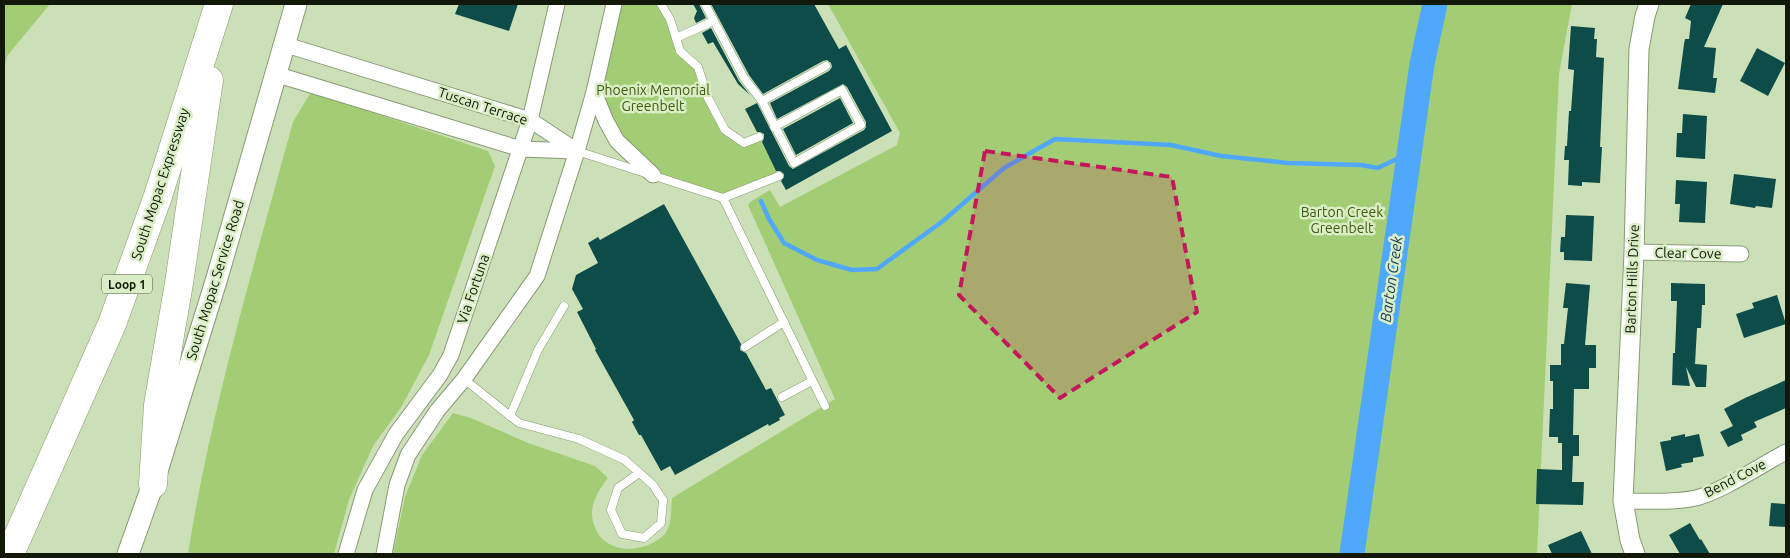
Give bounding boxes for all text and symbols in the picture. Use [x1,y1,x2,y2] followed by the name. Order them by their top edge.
[596,82,710,114] park label: Phoenix Memorial Greenbelt
[436,84,530,128] street label: Tuscan Terrace
[128,106,192,262] street label: South Mopac Expressway
[183,198,247,362] street label: South Mopac Service Road
[1301,204,1383,236] park label: Barton Creek Greenbelt
[1622,224,1642,334] street label: Barton Hills Drive
[1377,235,1405,323] water label: Barton Creek
[1654,244,1722,262] street label: Clear Cove
[454,252,492,326] street label: Via Fortuna
[102,274,152,294] road number: Loop 1
[1701,456,1769,500] street label: Bend Cove

